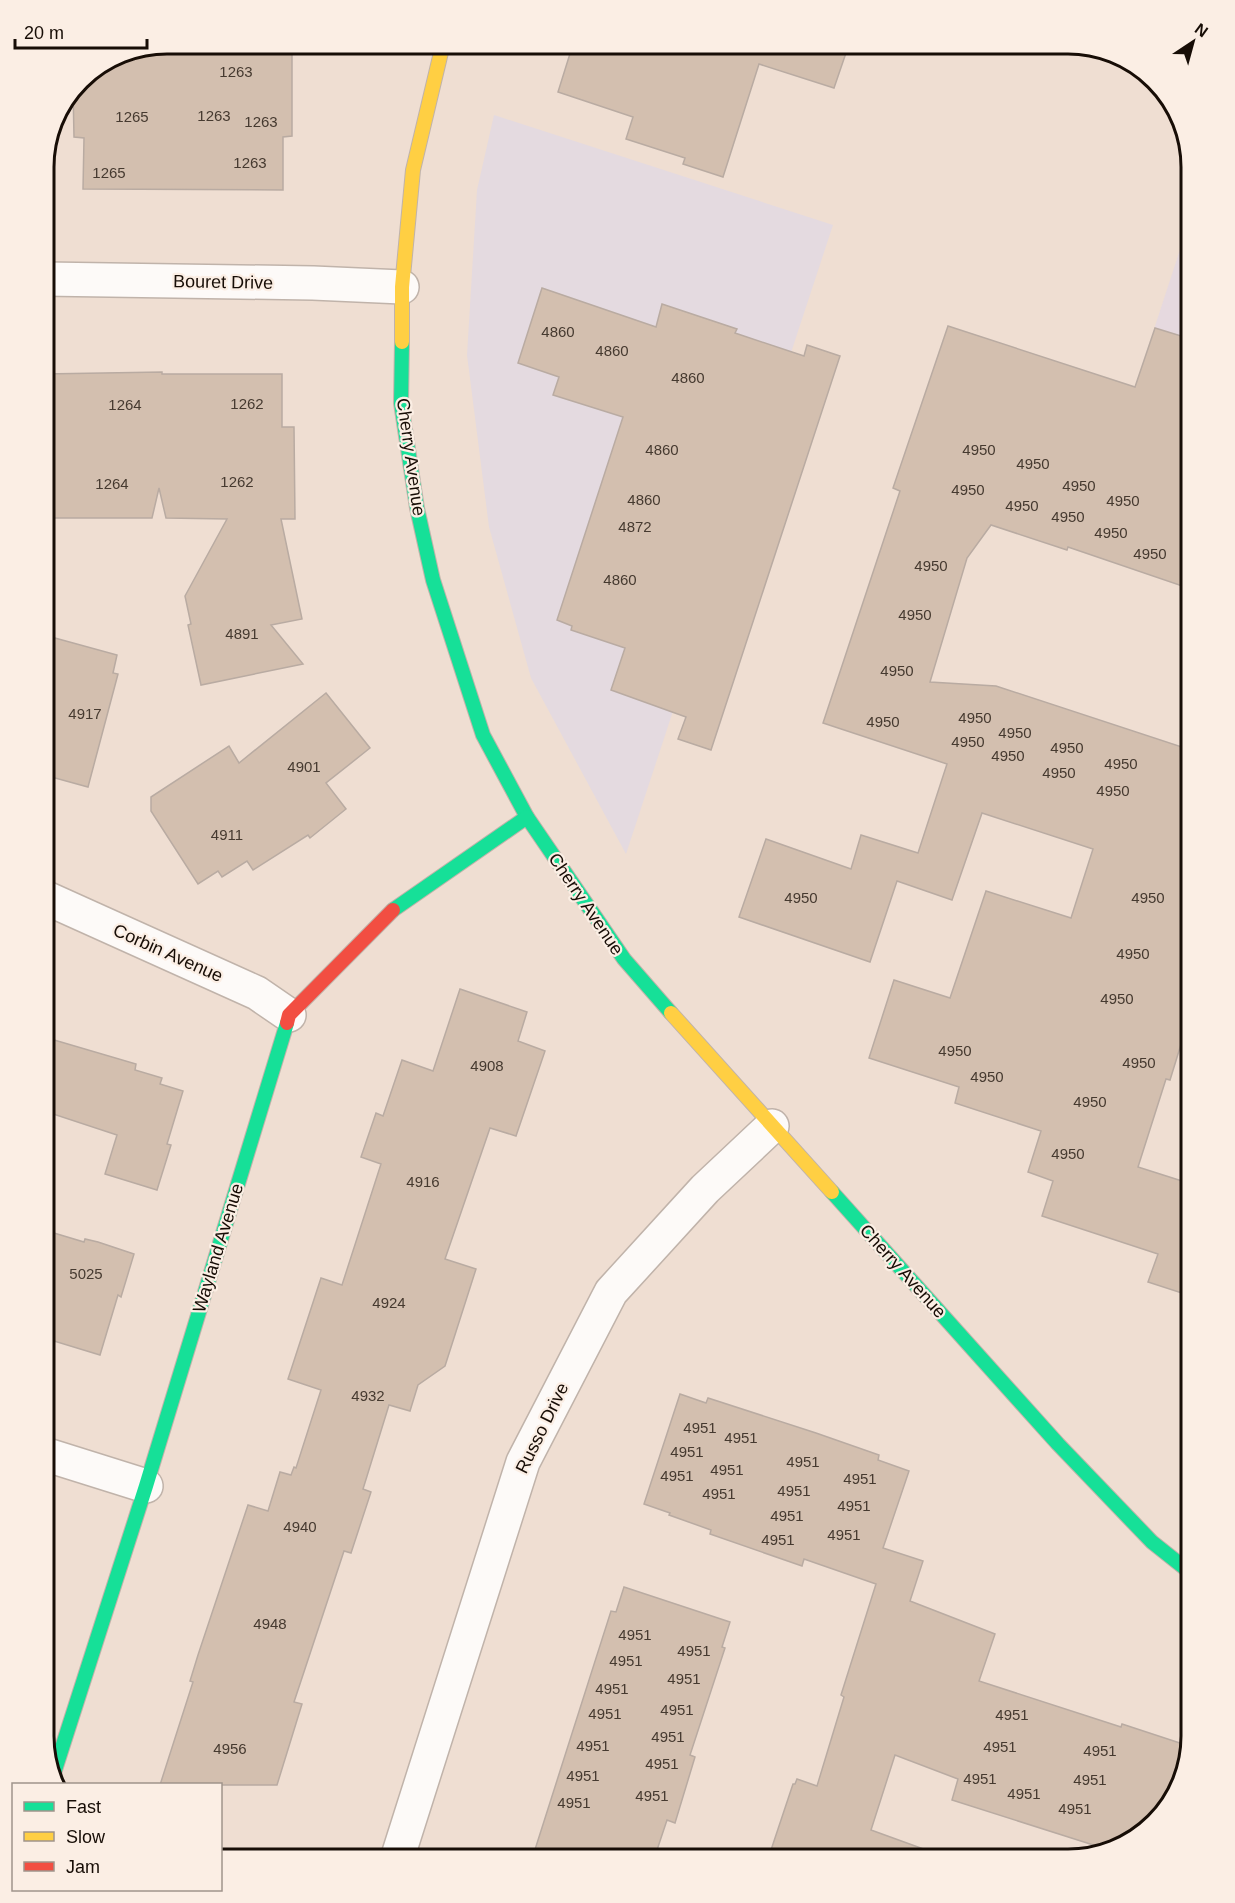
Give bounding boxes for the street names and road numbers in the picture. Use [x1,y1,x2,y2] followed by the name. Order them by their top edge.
[173,271,273,293] street label: Bouret Drive
[393,397,429,517] street label: Cherry Avenue
[545,849,627,959] street label: Cherry Avenue
[110,920,226,986] street label: Corbin Avenue
[189,1181,247,1315] street label: Wayland Avenue
[856,1220,950,1322] street label: Cherry Avenue
[512,1380,572,1476] street label: Russo Drive

